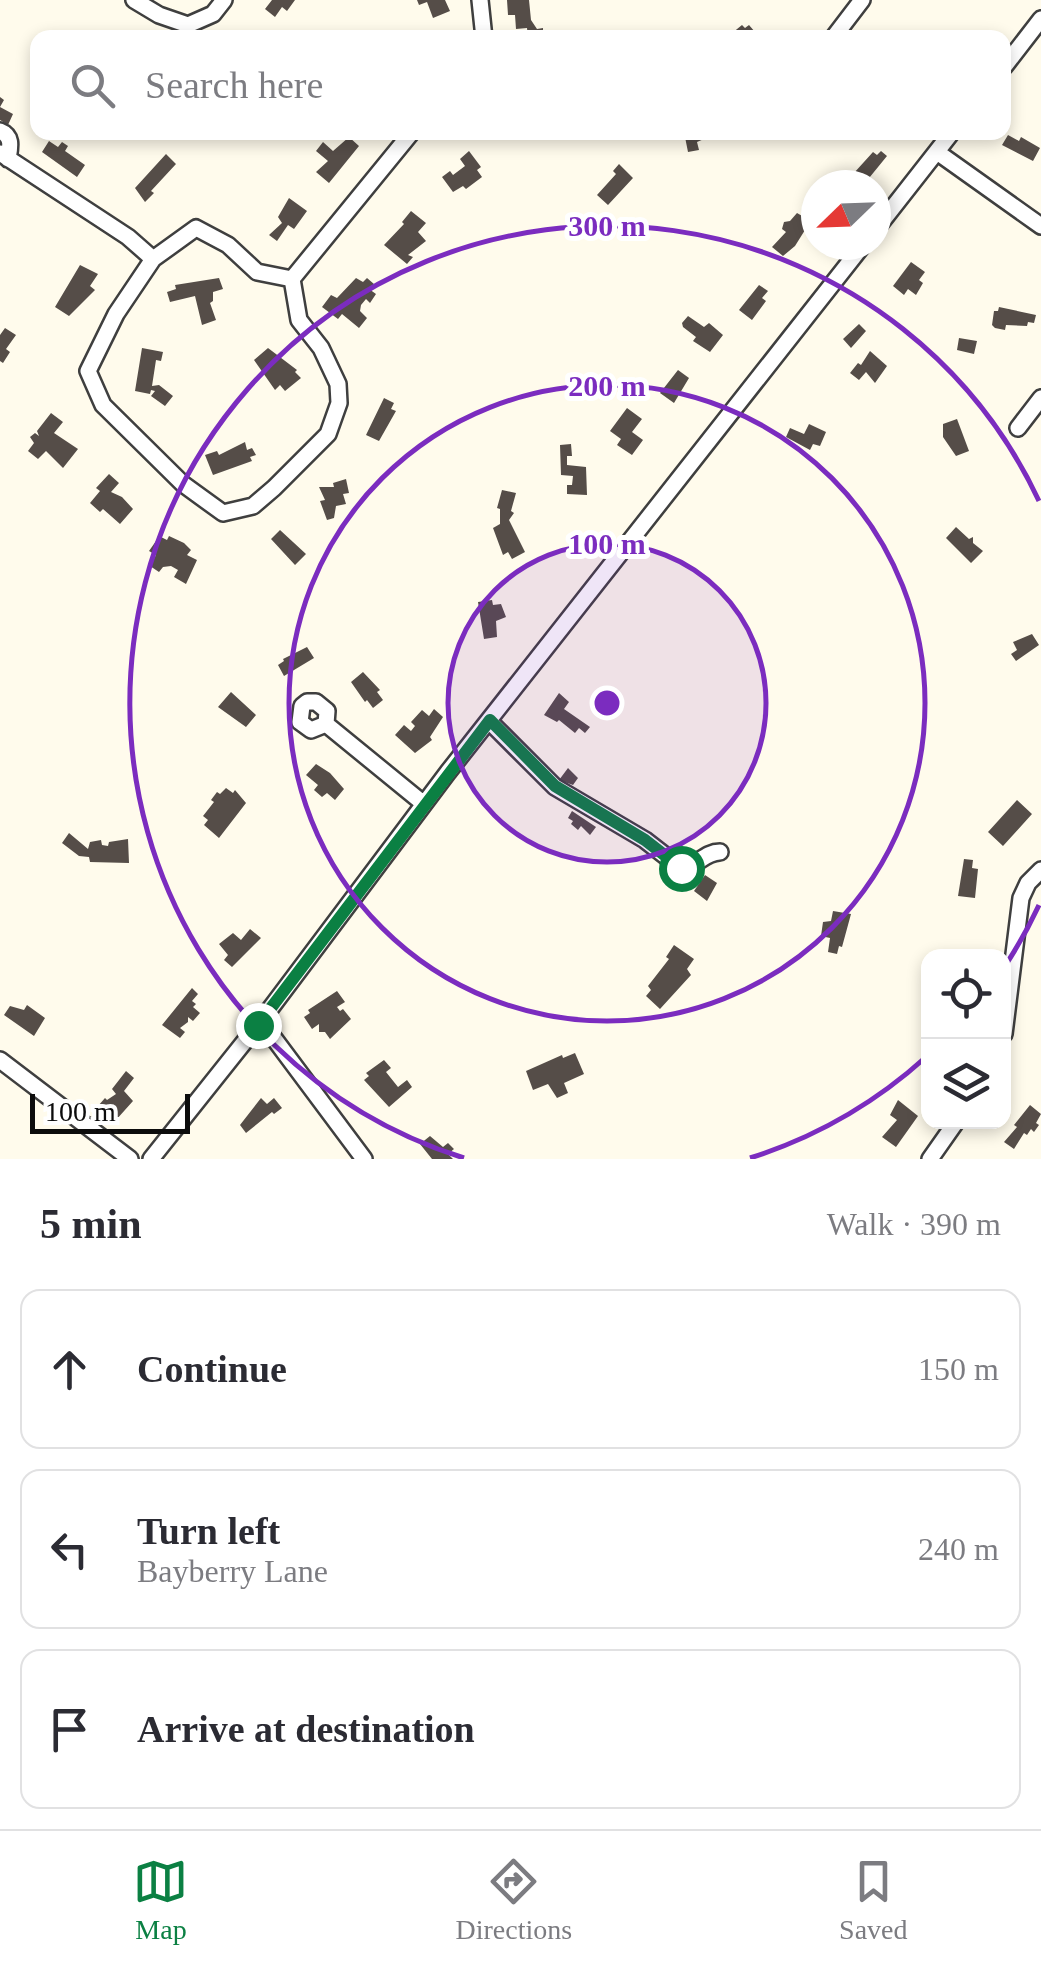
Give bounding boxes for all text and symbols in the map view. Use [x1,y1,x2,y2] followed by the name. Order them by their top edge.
[30,30,1011,140] search box
[65,58,120,113] icon: search
[145,64,323,106] text: Search here
[801,170,891,260] north arrow
[568,209,646,242] text: 300 m
[568,369,646,402] text: 200 m
[568,527,646,560] text: 100 m
[589,685,625,721] centre of rings
[659,846,705,892] route start
[921,949,1011,1129] map controls
[921,949,1011,1039] button: locate
[236,1003,282,1049] route end
[921,1039,1011,1129] button: layers
[30,1089,190,1134] scale bar
[45,1096,116,1127] text: 100 m
[40,1201,142,1247] text: 5 min
[827,1206,1001,1242] text: Walk · 390 m
[42,1342,97,1397] icon: ahead
[137,1348,287,1390] text: Continue
[918,1351,999,1387] text: 150 m
[137,1510,280,1552] text: Turn left
[42,1522,97,1577] icon: left
[918,1531,999,1567] text: 240 m
[137,1553,328,1589] text: Bayberry Lane
[42,1702,97,1757] icon: arrive
[137,1708,475,1750] text: Arrive at destination
[133,1854,188,1946] tab: Map
[455,1854,572,1946] tab: Directions
[839,1854,908,1946] tab: Saved

